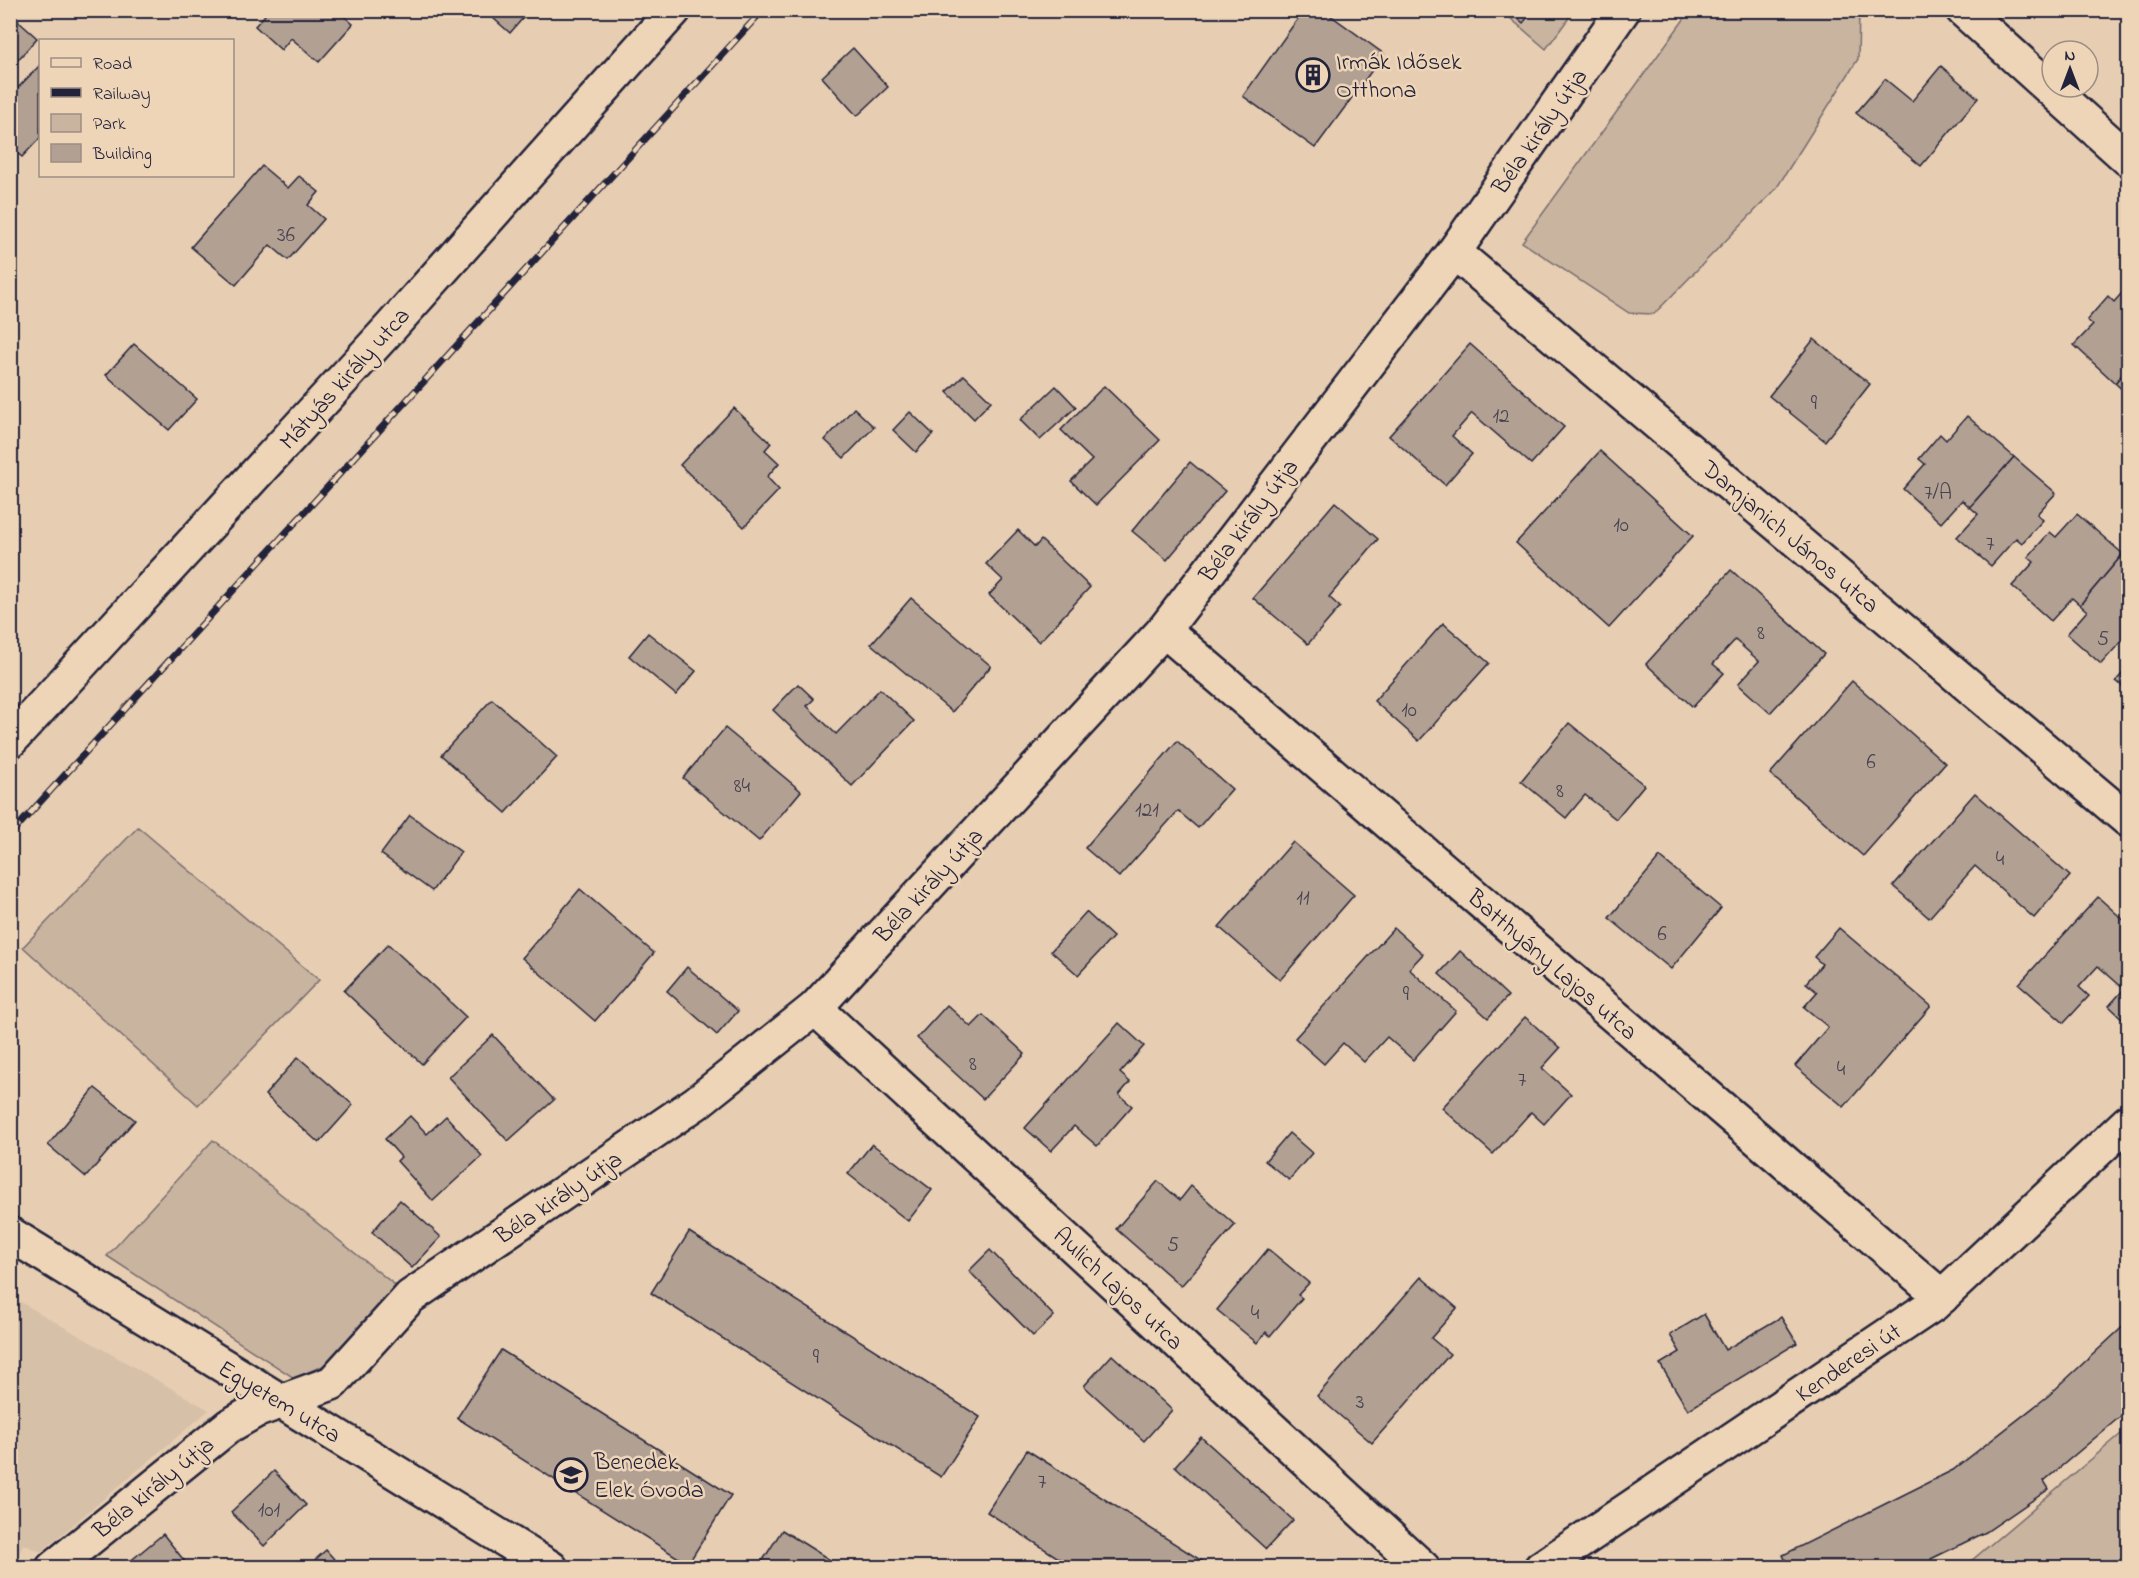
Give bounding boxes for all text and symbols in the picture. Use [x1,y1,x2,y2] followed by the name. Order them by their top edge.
[39,39,234,177] legend
[2040,39,2100,99] north arrow
[2065,44,2076,68] text: N
[1336,46,1462,109] place label: Irmák Idősek Otthona
[93,52,132,78] text: Road
[1295,57,1331,93] building icon: Irmák Idősek Otthona
[1484,62,1598,204] street label: Béla király útja
[93,82,150,108] text: Railway
[93,112,126,138] text: Park
[92,142,152,169] text: Building
[277,221,295,251] house number: 36
[272,300,420,460] street label: Mátyás király utca
[1811,389,1818,419] house number: 9
[1492,402,1510,432] house number: 12
[1191,452,1309,592] street label: Béla király útja
[1692,452,1886,623] street label: Damjanich János utca
[1924,479,1952,509] house number: 7/A
[1613,511,1629,541] house number: 10
[1986,530,1995,560] house number: 7
[1757,619,1765,649] house number: 8
[2097,625,2109,655] house number: 5
[1401,696,1417,726] house number: 10
[1866,748,1876,778] house number: 6
[734,772,751,802] house number: 84
[1556,777,1564,807] house number: 8
[1135,796,1159,826] house number: 121
[866,821,994,954] street label: Béla király útja
[1996,845,2005,875] house number: 4
[1457,881,1644,1051] street label: Batthyány Lajos utca
[1296,884,1310,914] house number: 11
[1657,920,1667,950] house number: 6
[1403,980,1410,1010] house number: 9
[969,1050,977,1080] house number: 8
[1837,1055,1846,1085] house number: 4
[1518,1066,1527,1096] house number: 7
[488,1143,631,1256] street label: Béla király útja
[1044,1220,1190,1360] street label: Aulich Lajos utca
[1167,1231,1179,1261] house number: 5
[1251,1299,1260,1329] house number: 4
[1789,1316,1909,1412] street label: Kenderesi út
[813,1343,820,1373] house number: 9
[210,1353,347,1455] street label: Egyetem utca
[1356,1388,1364,1418] house number: 3
[86,1429,223,1550] street label: Béla király útja
[593,1446,704,1509] place label: Benedek Elek Óvoda
[553,1457,589,1493] school or university icon: Benedek Elek Óvoda
[1038,1468,1047,1498] house number: 7
[258,1496,281,1526] house number: 101

